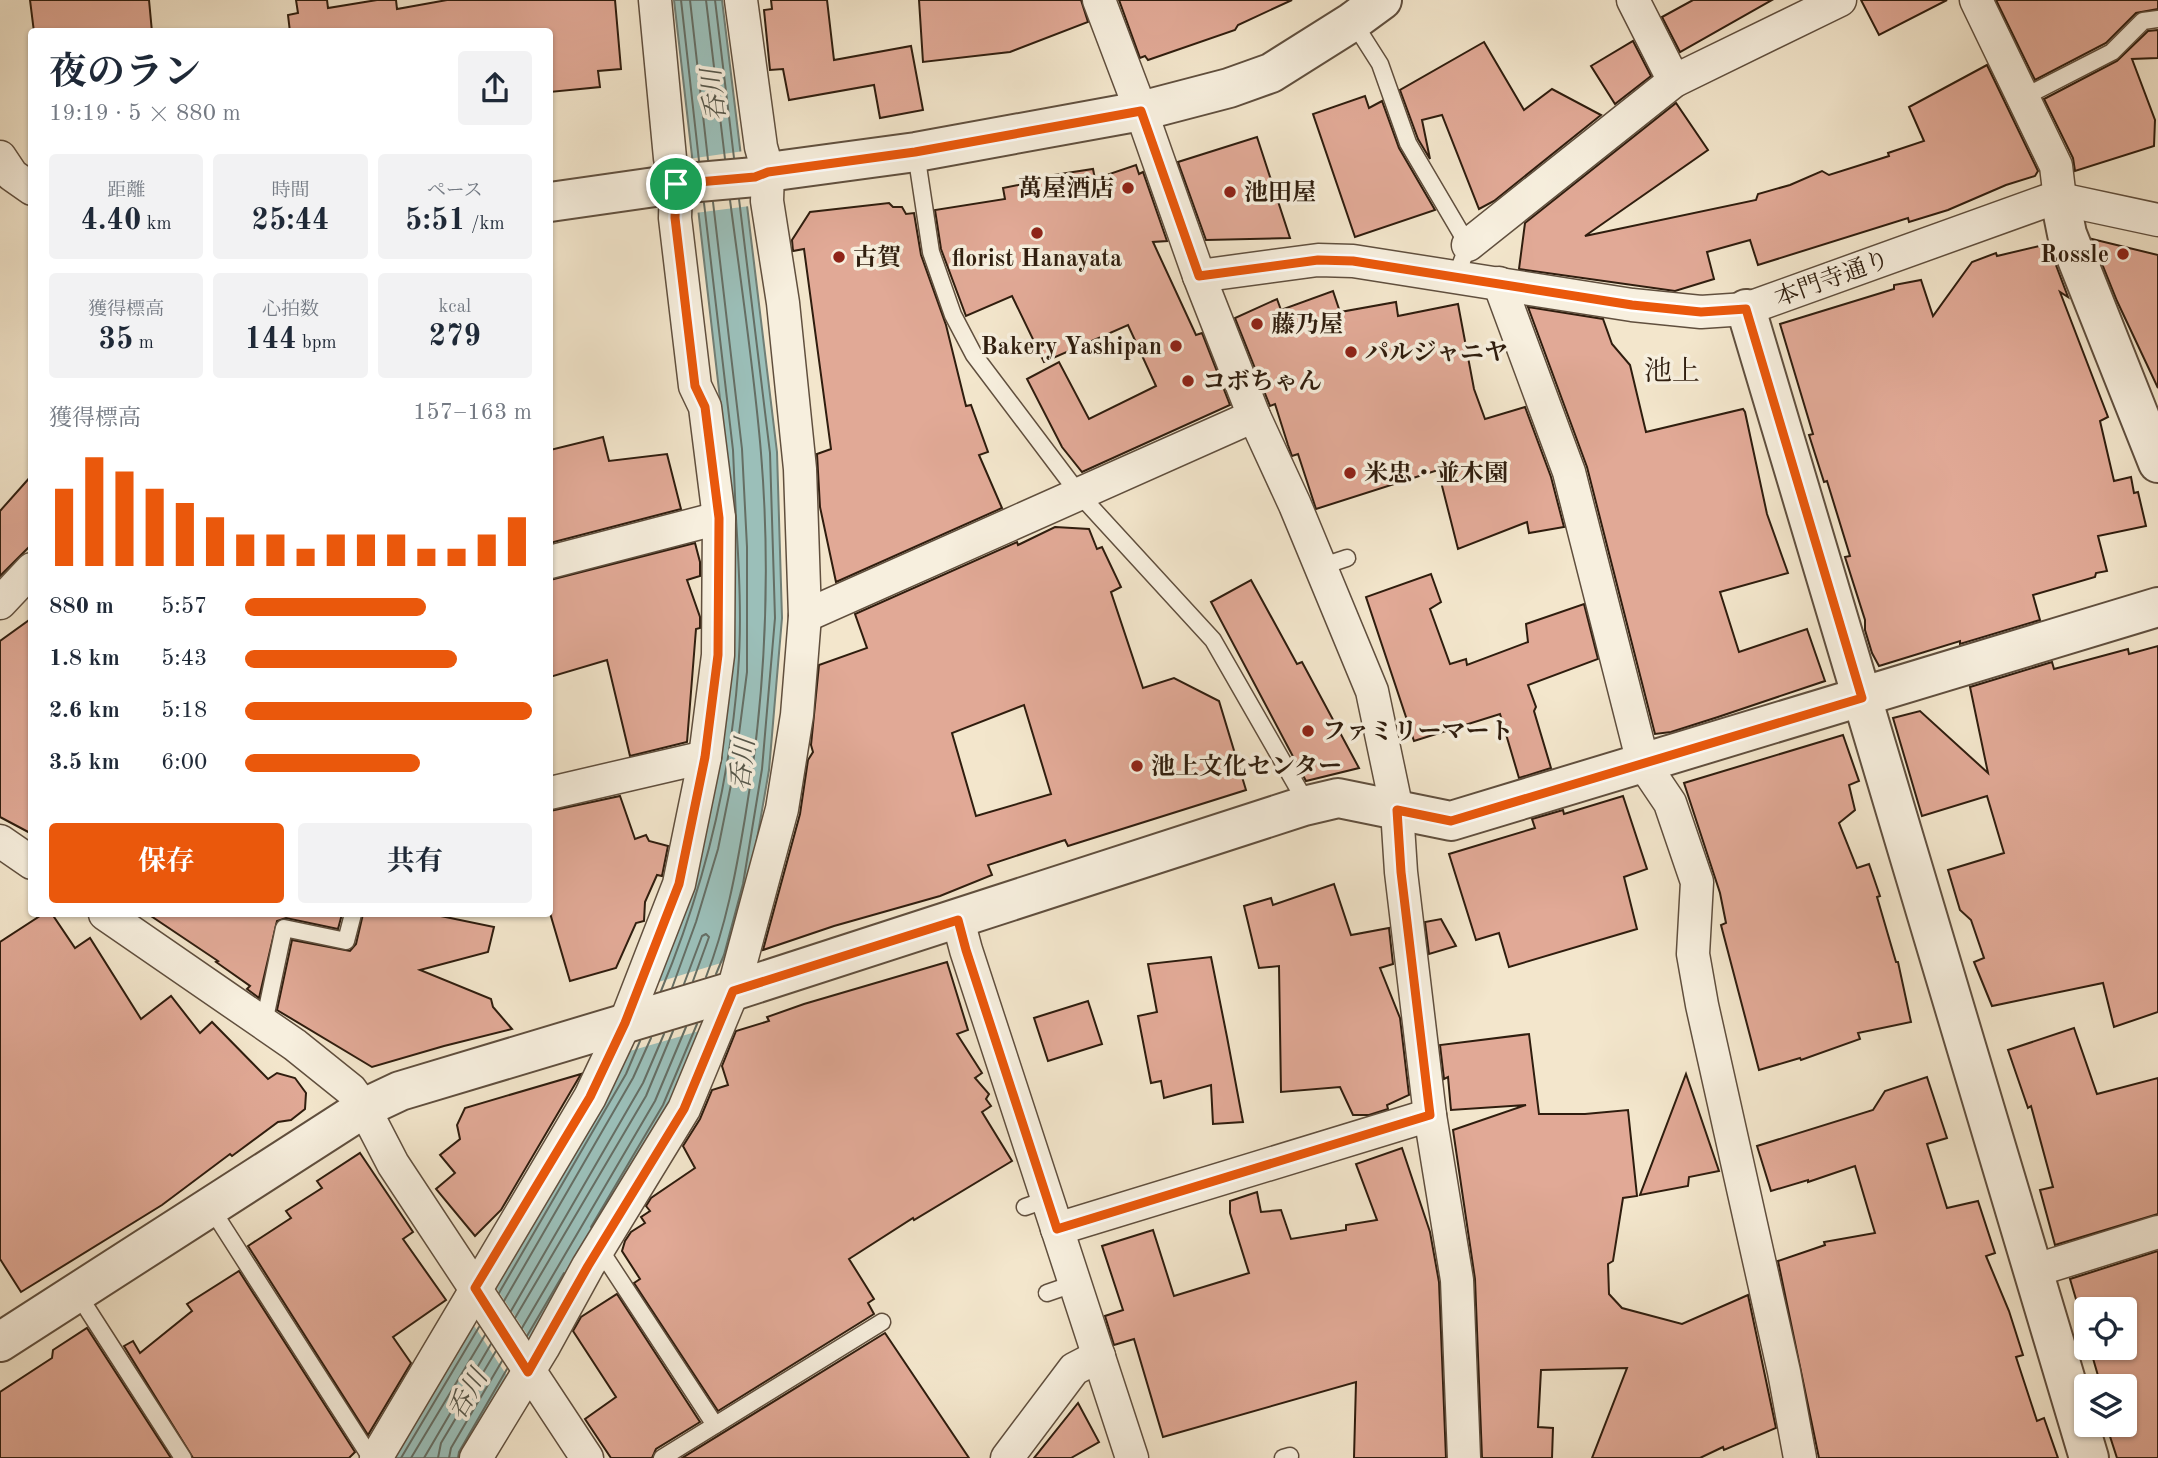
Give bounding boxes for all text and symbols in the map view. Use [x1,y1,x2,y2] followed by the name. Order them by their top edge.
[458,51,532,125] button: share
[49,55,201,93] text: 夜のラン
[697,65,731,122] water label: 呑川
[49,102,241,125] text: 19:19 · 5 × 880 m
[646,154,706,214] pin
[657,165,695,203] icon: arrive
[1018,175,1114,202] place label: 萬屋酒店
[1244,179,1316,206] place label: 池田屋
[1120,180,1136,196] marker: 萬屋酒店
[107,182,145,201] text: 距離
[271,182,310,201] text: 時間
[427,182,483,201] text: ペース
[1222,184,1238,200] marker: 池田屋
[81,206,141,236] text: 4.40
[251,206,329,236] text: 25:44
[405,206,466,236] text: 5:51
[141,215,172,234] text: km
[466,215,505,234] text: /km
[1029,225,1045,241] marker: florist Hanayata
[853,244,901,271] place label: 古賀
[2040,244,2109,268] place label: Rossle
[1771,245,1893,312] street label: 本門寺通り
[2115,246,2131,262] marker: Rossle
[952,248,1122,272] place label: florist Hanayata
[831,249,847,265] marker: 古賀
[438,298,471,317] text: kcal
[88,301,164,320] text: 獲得標高
[262,301,319,320] text: 心拍数
[1271,311,1343,338] place label: 藤乃屋
[1249,316,1265,332] marker: 藤乃屋
[429,322,481,352] text: 279
[99,325,133,355] text: 35
[244,325,297,355] text: 144
[133,334,154,353] text: m
[297,334,337,353] text: bpm
[981,336,1162,360] place label: Bakery Yashipan
[1168,338,1184,354] marker: Bakery Yashipan
[1365,340,1508,366] place label: パルジャニヤ
[1343,344,1359,360] marker: パルジャニヤ
[1644,356,1700,387] district label: 池上
[1202,369,1322,395] place label: コボちゃん
[1180,373,1196,389] marker: コボちゃん
[413,401,532,424] text: 157–163 m
[49,407,141,430] text: 獲得標高
[1364,460,1508,487] place label: 米忠・並木園
[1342,465,1358,481] marker: 米忠・並木園
[49,595,114,618] text: 880 m
[161,595,207,618] text: 5:57
[49,647,120,670] text: 1.8 km
[161,647,207,670] text: 5:43
[49,699,120,722] text: 2.6 km
[161,699,207,722] text: 5:18
[1322,720,1514,745] place label: ファミリーマート
[1300,723,1316,739] marker: ファミリーマート
[726,734,760,791] water label: 呑川
[49,751,120,774] text: 3.5 km
[161,751,207,774] text: 6:00
[1151,753,1342,780] place label: 池上文化センター
[1129,758,1145,774] marker: 池上文化センター
[49,823,284,903] button: 保存
[298,823,532,903] button: 共有
[2074,1297,2137,1437] map controls
[2074,1297,2137,1360] button: locate
[443,1362,494,1424] water label: 呑川
[2074,1374,2137,1437] button: layers

